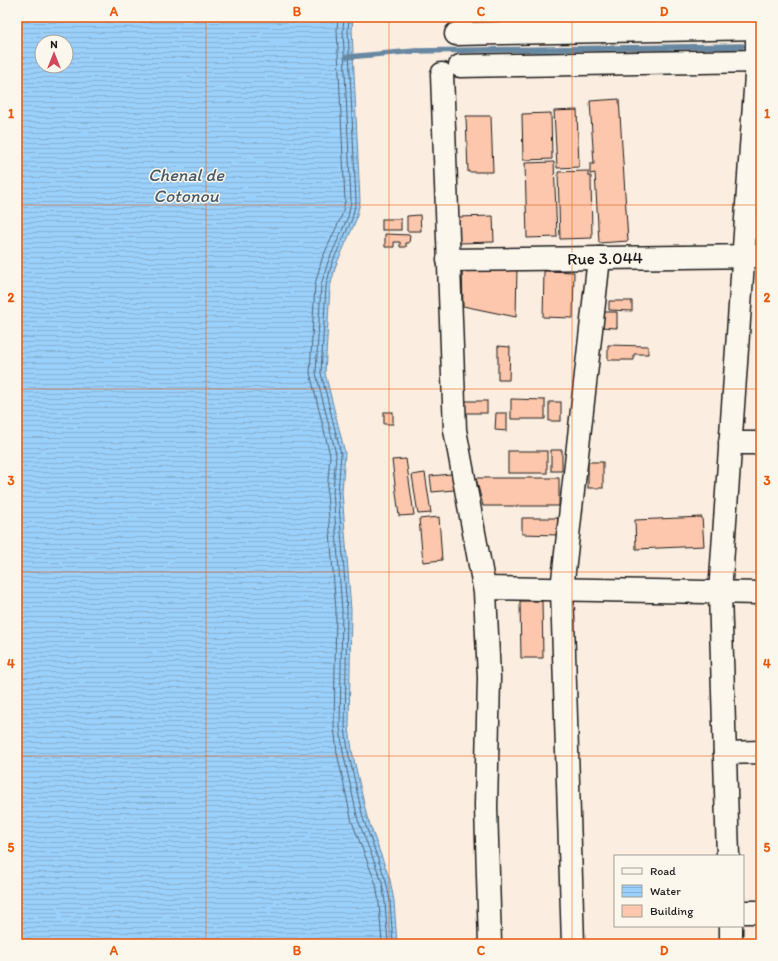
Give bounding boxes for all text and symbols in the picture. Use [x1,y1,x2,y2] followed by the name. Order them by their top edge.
[109,4,119,19] text: A
[293,4,302,19] text: B
[477,4,486,19] text: C
[660,4,669,19] text: D
[34,34,74,74] north arrow
[50,38,58,51] text: N
[8,106,14,121] text: 1
[764,106,770,121] text: 1
[148,164,225,207] water label: Chenal de Cotonou
[567,247,643,269] street label: Rue 3.044
[8,290,15,305] text: 2
[764,290,771,305] text: 2
[7,473,15,488] text: 3
[763,473,771,488] text: 3
[7,656,15,671] text: 4
[763,656,771,671] text: 4
[8,840,15,855] text: 5
[764,840,771,855] text: 5
[614,855,744,927] legend
[650,864,676,878] text: Road
[650,884,681,898] text: Water
[650,904,694,918] text: Building
[109,943,119,958] text: A
[293,943,302,958] text: B
[477,943,486,958] text: C
[660,943,669,958] text: D

